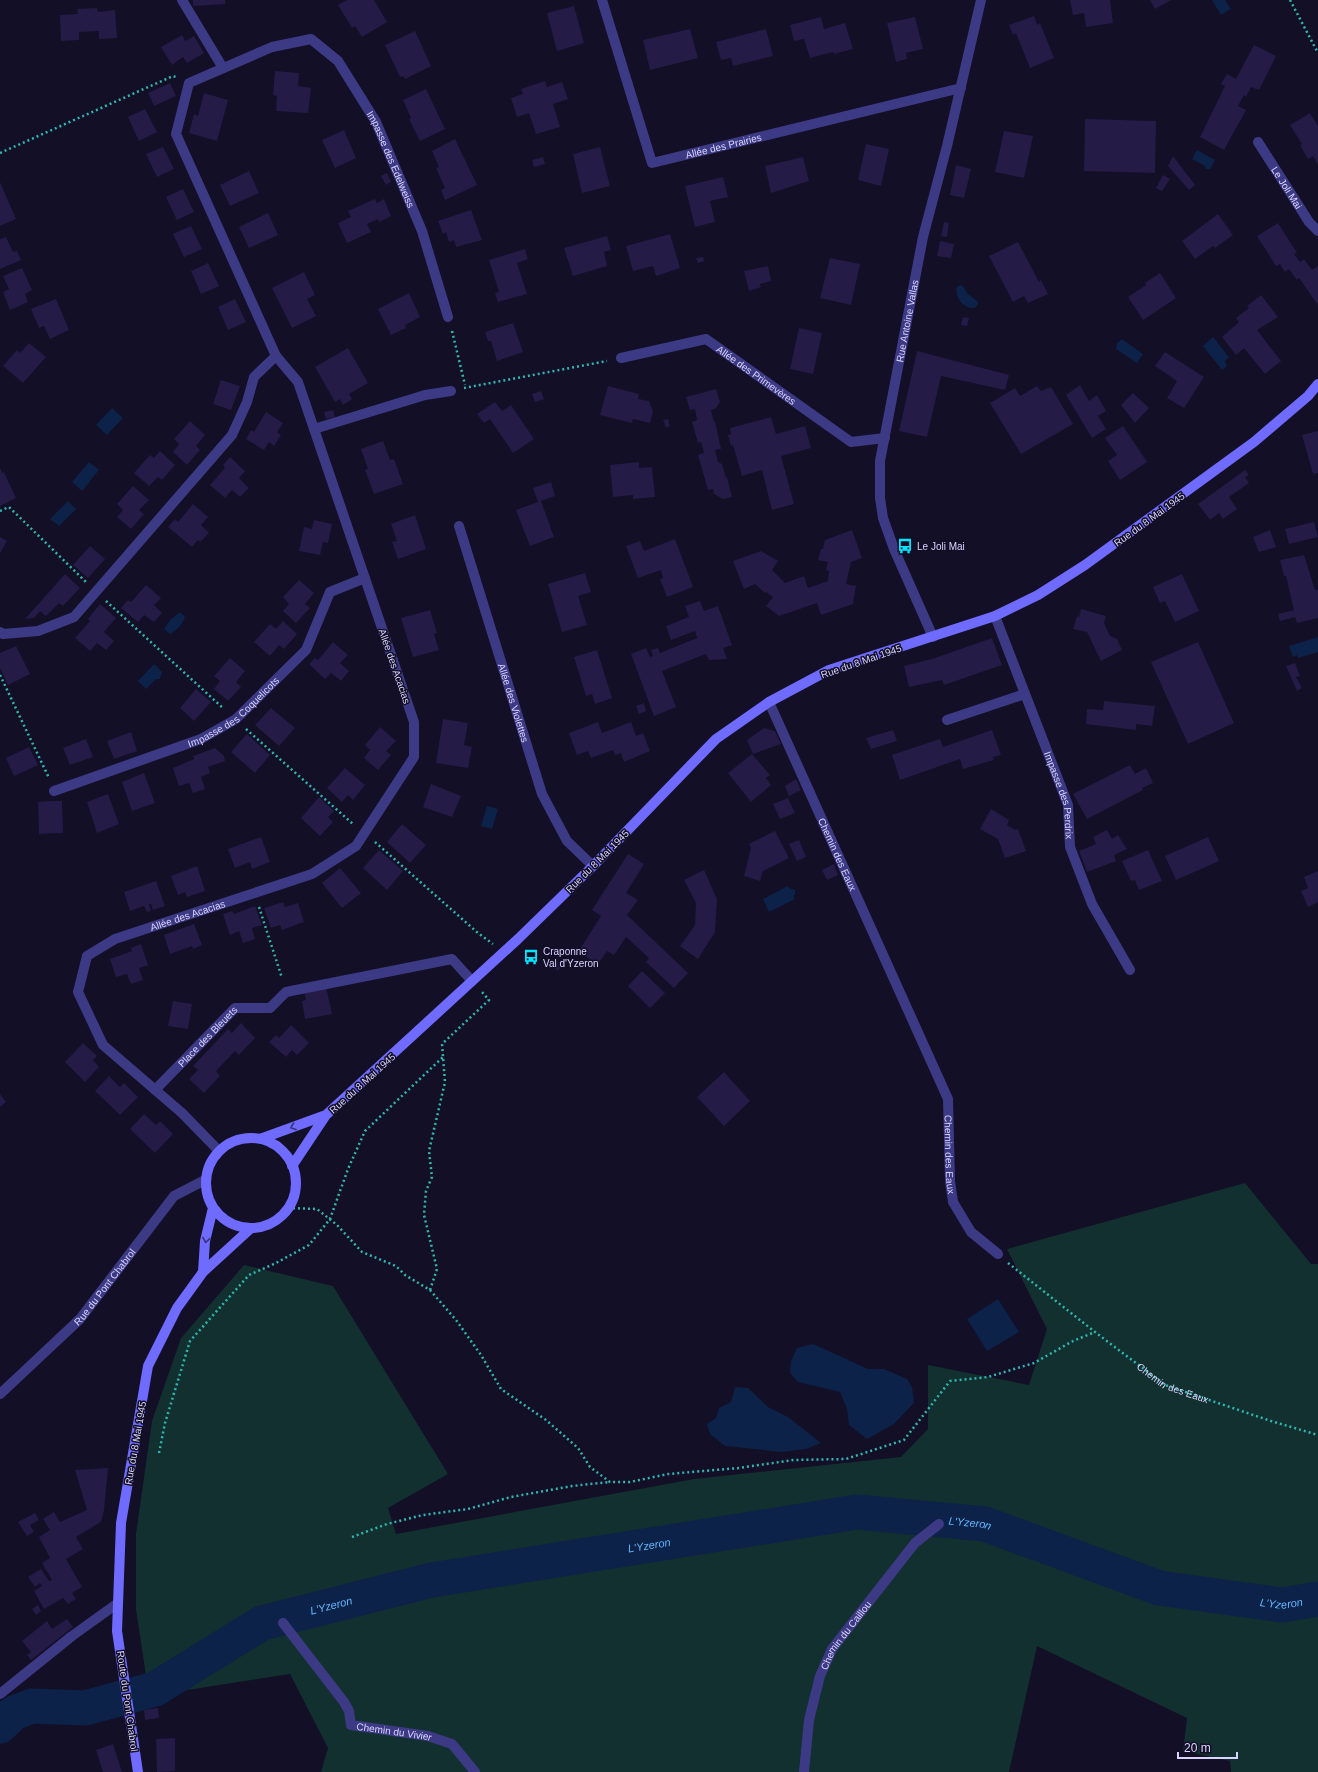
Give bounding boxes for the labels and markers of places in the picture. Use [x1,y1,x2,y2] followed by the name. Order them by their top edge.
[896,537,914,555] bus stop icon: Le Joli Mai
[917,541,965,552] place label: Le Joli Mai
[543,946,599,969] place label: Craponne Val d'Yzeron
[522,948,540,966] bus stop icon: Craponne Val d'Yzeron

